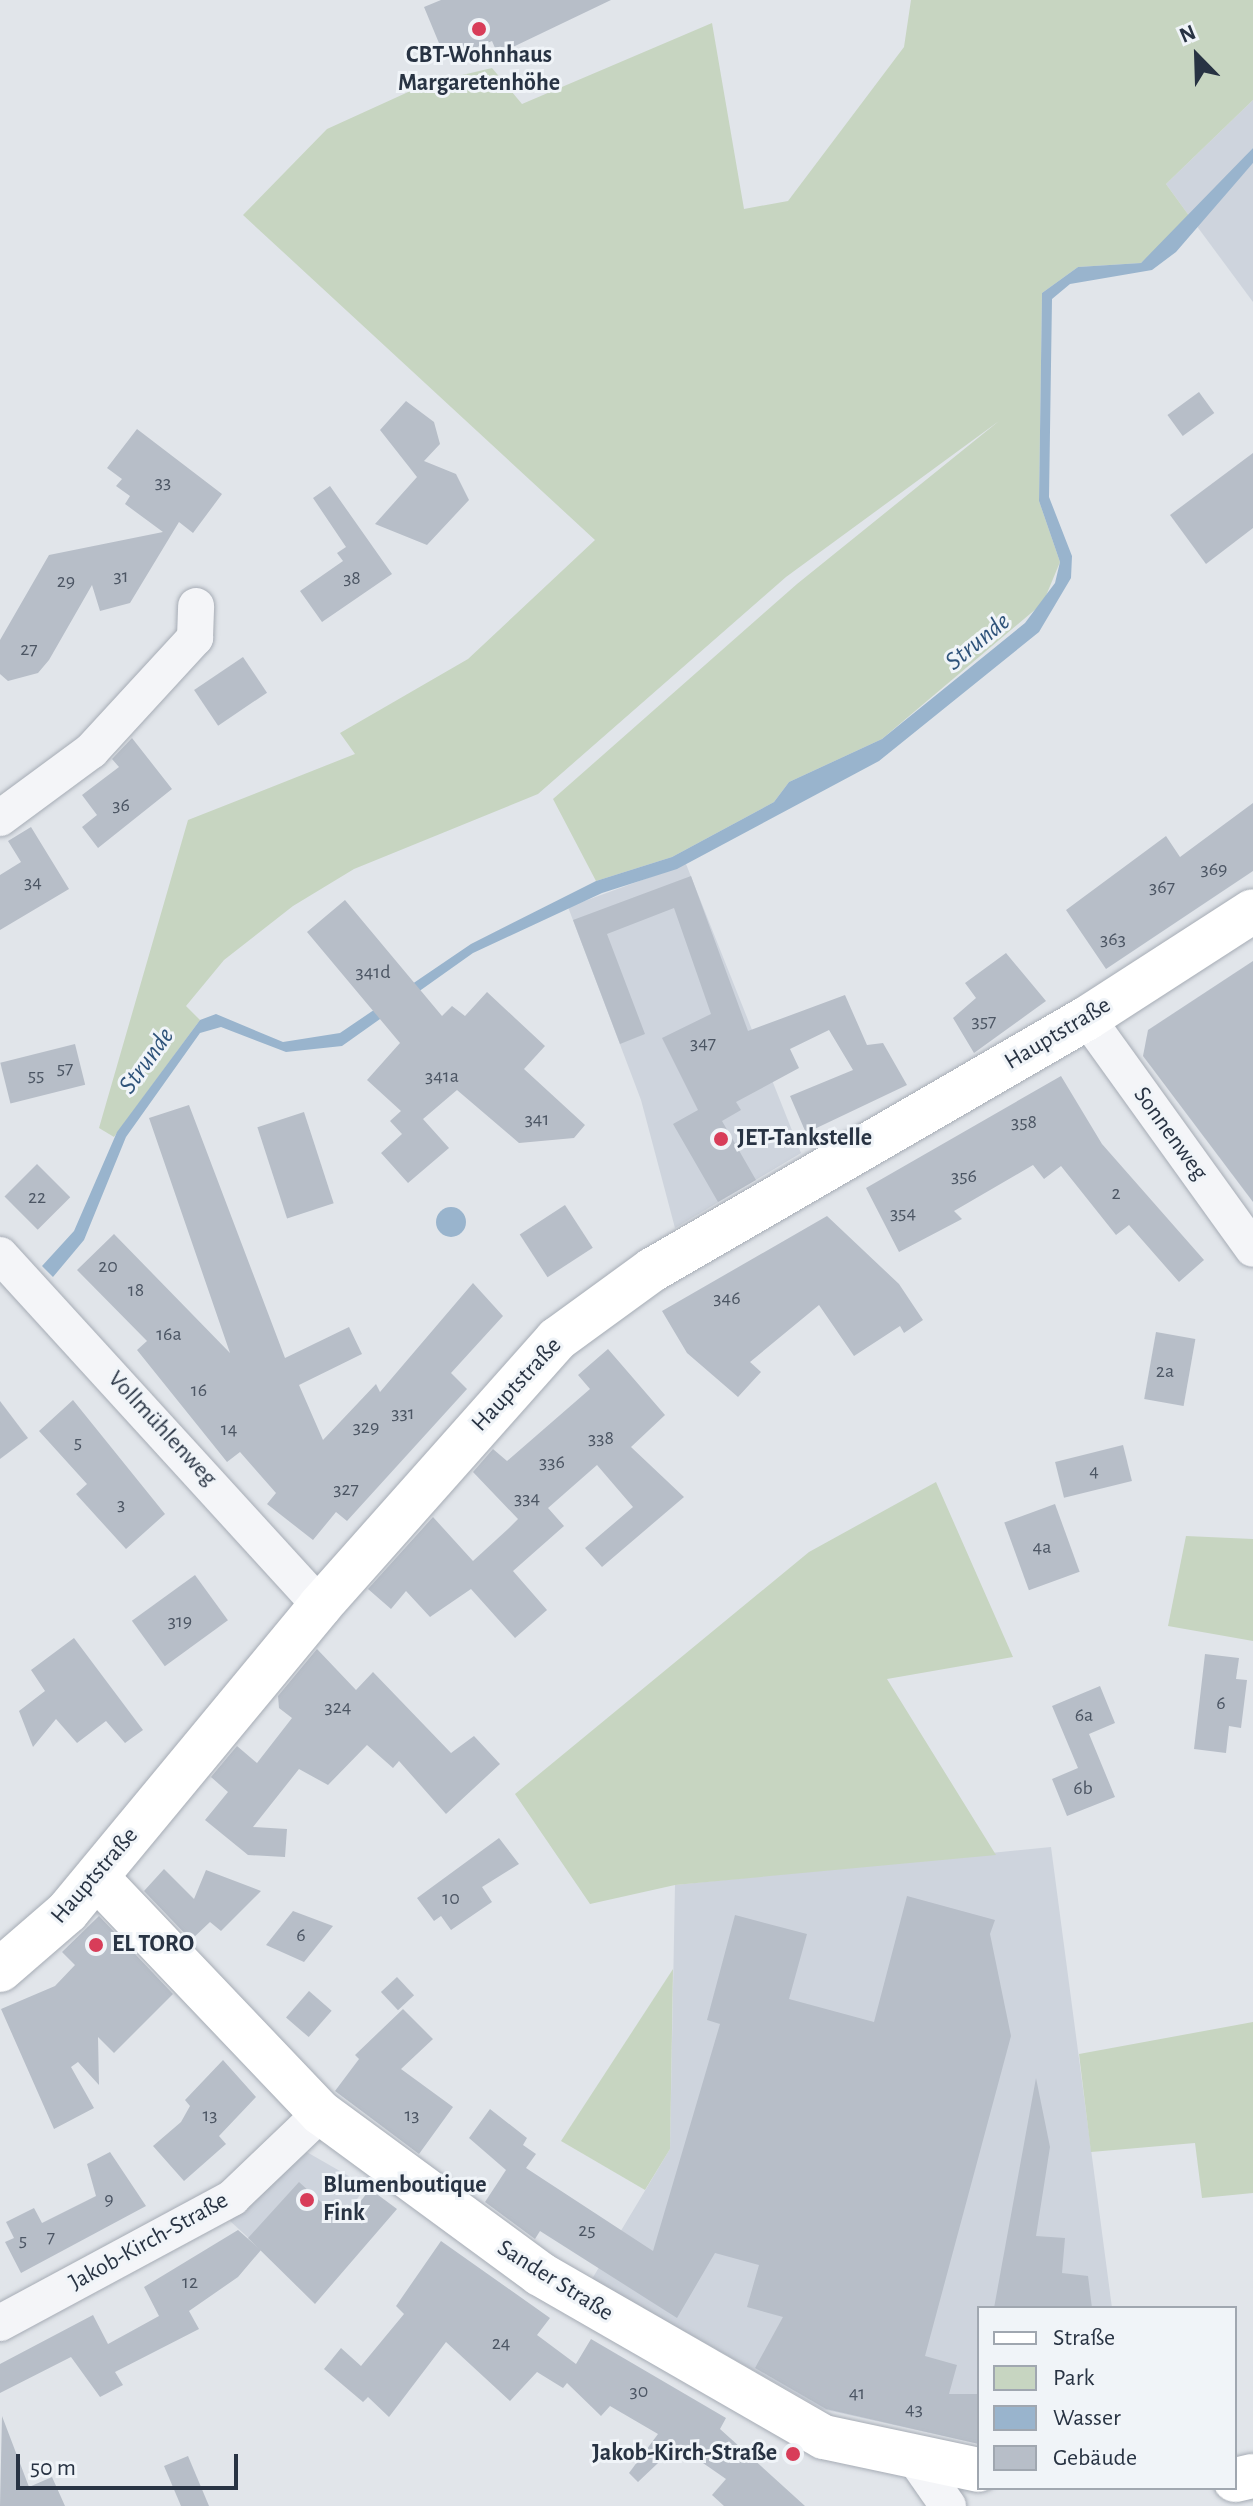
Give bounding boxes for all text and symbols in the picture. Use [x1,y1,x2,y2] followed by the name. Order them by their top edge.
[1157,16,1237,96] north arrow
[470,20,488,38] marker: CBT-Wohnhaus Margaretenhöhe
[1176,21,1199,47] text: N
[398,42,560,98] place label: CBT-Wohnhaus Margaretenhöhe
[155,470,171,494] house number: 33
[113,564,129,588] house number: 31
[343,566,361,590] house number: 38
[57,569,75,593] house number: 29
[939,606,1017,678] water label: Strunde
[20,637,38,661] house number: 27
[112,793,130,817] house number: 36
[1200,857,1228,881] house number: 369
[24,870,42,894] house number: 34
[1149,875,1175,899] house number: 367
[1100,927,1126,951] house number: 363
[355,960,391,984] house number: 341d
[1000,991,1116,1077] street label: Hauptstraße
[972,1009,996,1033] house number: 357
[112,1022,182,1100] water label: Strunde
[690,1031,716,1055] house number: 347
[57,1056,73,1080] house number: 57
[28,1063,44,1087] house number: 55
[425,1064,459,1088] house number: 341a
[1127,1082,1213,1186] street label: Sonnenweg
[525,1107,549,1131] house number: 341
[1011,1110,1037,1134] house number: 358
[737,1125,872,1153] place label: JET-Tankstelle
[712,1130,730,1148] marker: JET-Tankstelle
[951,1164,977,1188] house number: 356
[1111,1181,1121,1205] house number: 2
[28,1185,46,1209] house number: 22
[890,1201,916,1225] house number: 354
[98,1254,118,1278] house number: 20
[128,1278,144,1302] house number: 18
[713,1286,741,1310] house number: 346
[156,1322,182,1346] house number: 16a
[466,1332,568,1438] street label: Hauptstraße
[1156,1359,1174,1383] house number: 2a
[101,1365,223,1493] street label: Vollmühlenweg
[191,1378,207,1402] house number: 16
[391,1401,415,1425] house number: 331
[353,1415,379,1439] house number: 329
[221,1417,237,1441] house number: 14
[588,1426,614,1450] house number: 338
[74,1430,82,1454] house number: 5
[539,1450,565,1474] house number: 336
[1089,1459,1099,1483] house number: 4
[333,1477,359,1501] house number: 327
[514,1486,540,1510] house number: 334
[117,1492,125,1516] house number: 3
[1033,1535,1051,1559] house number: 4a
[168,1609,192,1633] house number: 319
[1216,1691,1226,1715] house number: 6
[325,1695,351,1719] house number: 324
[1075,1703,1093,1727] house number: 6a
[1073,1776,1093,1800] house number: 6b
[45,1822,145,1930] street label: Hauptstraße
[442,1886,460,1910] house number: 10
[296,1923,306,1947] house number: 6
[112,1931,194,1959] place label: EL TORO
[87,1936,105,1954] marker: EL TORO
[202,2103,218,2127] house number: 13
[404,2103,420,2127] house number: 13
[323,2172,487,2228] place label: Blumenboutique Fink
[65,2186,233,2298] street label: Jakob-Kirch-Straße
[104,2187,114,2211] house number: 9
[298,2191,316,2209] marker: Blumenboutique Fink
[578,2218,596,2242] house number: 25
[47,2225,55,2249] house number: 7
[19,2228,27,2252] house number: 5
[492,2234,618,2328] street label: Sander Straße
[182,2270,198,2294] house number: 12
[977,2306,1237,2490] legend
[1053,2326,1115,2350] text: Straße
[492,2331,510,2355] house number: 24
[1053,2366,1094,2390] text: Park
[630,2379,648,2403] house number: 30
[849,2381,865,2405] house number: 41
[905,2397,923,2421] house number: 43
[1053,2406,1121,2430] text: Wasser
[20,2438,242,2488] scale bar
[592,2440,777,2468] place label: Jakob-Kirch-Straße
[784,2445,802,2463] marker: Jakob-Kirch-Straße
[1053,2446,1137,2470] text: Gebäude
[30,2456,76,2480] text: 50 m

